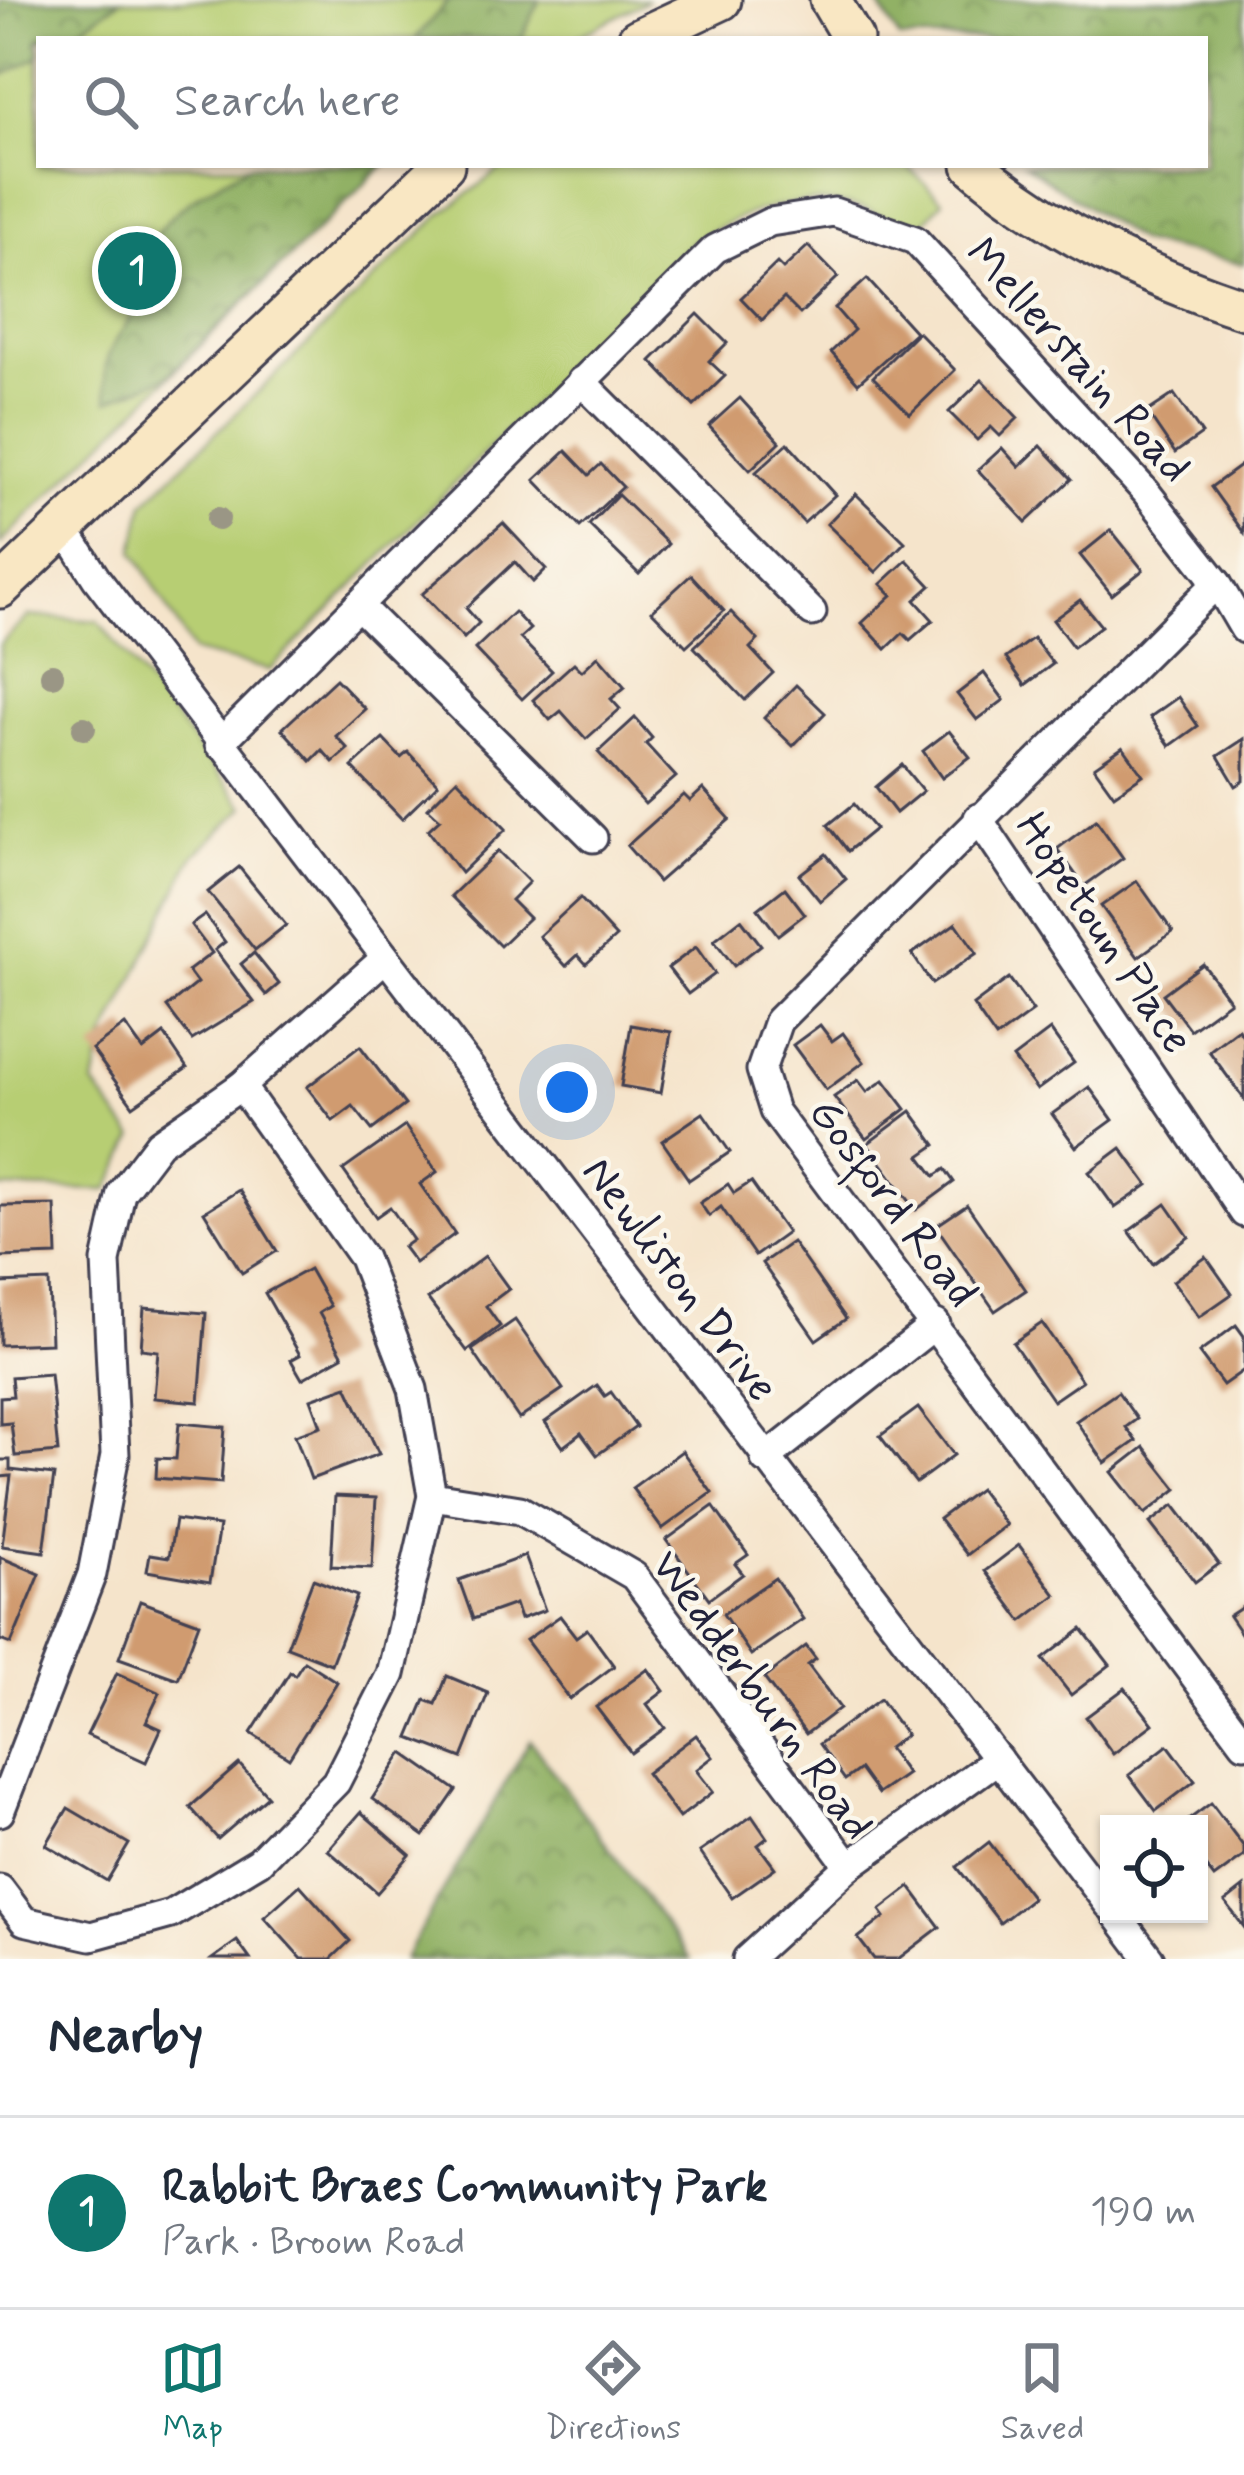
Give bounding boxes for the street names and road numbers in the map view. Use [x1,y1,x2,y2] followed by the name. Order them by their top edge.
[951,226,1203,497] street label: Mellerstain Road
[1000,801,1206,1066] street label: Hopetoun Place
[792,1086,990,1322] street label: Gosford Road
[568,1145,791,1415] street label: Newliston Drive
[636,1539,886,1853] street label: Wedderburn Road

